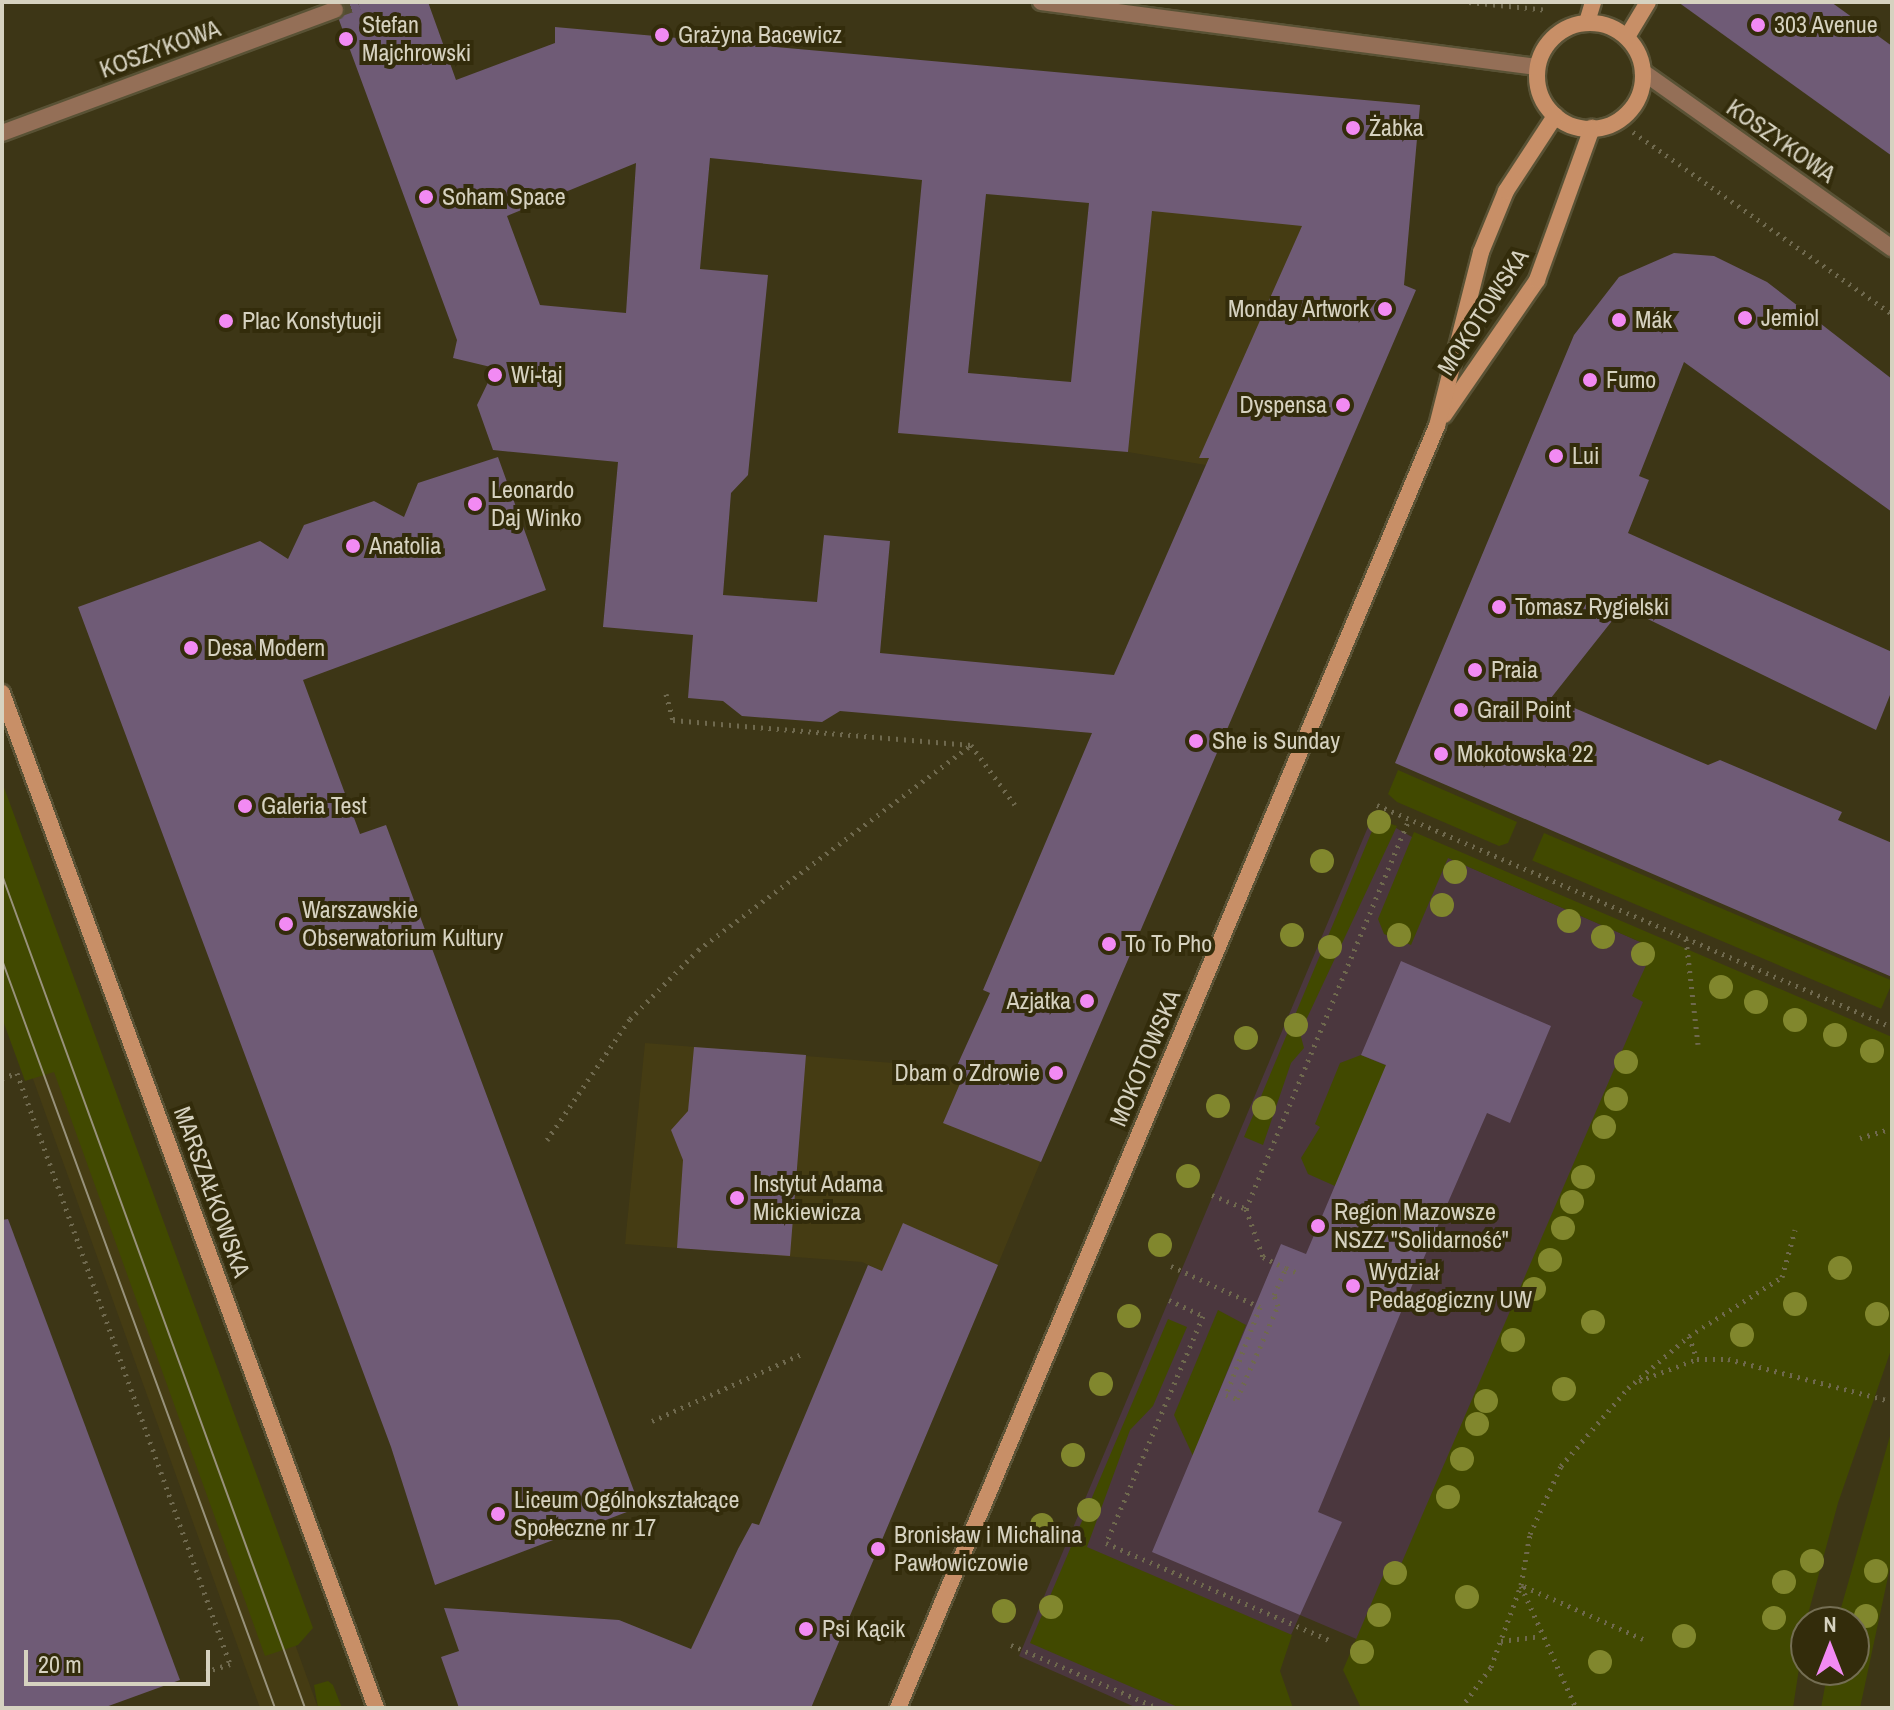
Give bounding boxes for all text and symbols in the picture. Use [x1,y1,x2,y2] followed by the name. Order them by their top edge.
[362,11,471,67] place label: Stefan Majchrowski
[1774,11,1879,39] place label: 303 Avenue
[96,14,224,84] street label: KOSZYKOWA
[1749,16,1767,34] marker: 303 Avenue
[678,21,842,49] place label: Grażyna Bacewicz
[653,26,671,44] marker: Grażyna Bacewicz
[337,30,355,48] marker: Stefan Majchrowski
[1721,93,1841,189] street label: KOSZYKOWA
[1369,114,1424,142] place label: Żabka
[1344,119,1362,137] marker: Żabka
[442,183,566,211] place label: Soham Space
[417,188,435,206] marker: Soham Space
[1431,243,1535,381] street label: MOKOTOWSKA
[1227,295,1369,323] place label: Monday Artwork
[1376,300,1394,318] marker: Monday Artwork
[1761,304,1819,332] place label: Jemiol
[1635,306,1672,334] place label: Mák
[242,307,382,335] place label: Plac Konstytucji
[1736,309,1754,327] marker: Jemiol
[1610,311,1628,329] marker: Mák
[217,312,235,330] marker: Plac Konstytucji
[511,361,562,389] place label: Wi-taj
[486,366,504,384] marker: Wi-taj
[1606,366,1656,394] place label: Fumo
[1581,371,1599,389] marker: Fumo
[1239,391,1327,419] place label: Dyspensa
[1334,396,1352,414] marker: Dyspensa
[1572,442,1599,470] place label: Lui
[1547,447,1565,465] marker: Lui
[491,476,582,532] place label: Leonardo Daj Winko
[466,495,484,513] marker: Leonardo Daj Winko
[369,532,441,560] place label: Anatolia
[344,537,362,555] marker: Anatolia
[1515,593,1669,621] place label: Tomasz Rygielski
[1490,598,1508,616] marker: Tomasz Rygielski
[207,634,325,662] place label: Desa Modern
[182,639,200,657] marker: Desa Modern
[1491,656,1538,684] place label: Praia
[1466,661,1484,679] marker: Praia
[1477,696,1571,724] place label: Grail Point
[1452,701,1470,719] marker: Grail Point
[1212,727,1340,755] place label: She is Sunday
[1187,732,1205,750] marker: She is Sunday
[1457,740,1594,768] place label: Mokotowska 22
[1432,745,1450,763] marker: Mokotowska 22
[261,792,367,820] place label: Galeria Test
[236,797,254,815] marker: Galeria Test
[302,896,503,952] place label: Warszawskie Obserwatorium Kultury
[277,915,295,933] marker: Warszawskie Obserwatorium Kultury
[1125,930,1213,958] place label: To To Pho
[1100,935,1118,953] marker: To To Pho
[1103,986,1187,1130] street label: MOKOTOWSKA
[1006,987,1071,1015] place label: Azjatka
[1078,992,1096,1010] marker: Azjatka
[895,1059,1040,1087] place label: Dbam o Zdrowie
[1047,1064,1065,1082] marker: Dbam o Zdrowie
[168,1103,256,1281] street label: MARSZAŁKOWSKA
[753,1170,884,1226] place label: Instytut Adama Mickiewicza
[728,1189,746,1207] marker: Instytut Adama Mickiewicza
[1334,1198,1509,1254] place label: Region Mazowsze NSZZ "Solidarność"
[1309,1217,1327,1235] marker: Region Mazowsze NSZZ "Solidarność"
[1369,1258,1532,1314] place label: Wydział Pedagogiczny UW
[1344,1277,1362,1295] marker: Wydział Pedagogiczny UW
[514,1486,739,1542] place label: Liceum Ogólnokształcące Społeczne nr 17
[489,1505,507,1523] marker: Liceum Ogólnokształcące Społeczne nr 17
[894,1521,1082,1577] place label: Bronisław i Michalina Pawłowiczowie
[869,1540,887,1558] marker: Bronisław i Michalina Pawłowiczowie
[1790,1606,1870,1686] north arrow
[1823,1609,1837,1639] text: N
[822,1615,905,1643] place label: Psi Kącik
[797,1620,815,1638] marker: Psi Kącik
[28,1634,214,1684] scale bar
[38,1648,82,1680] text: 20 m

